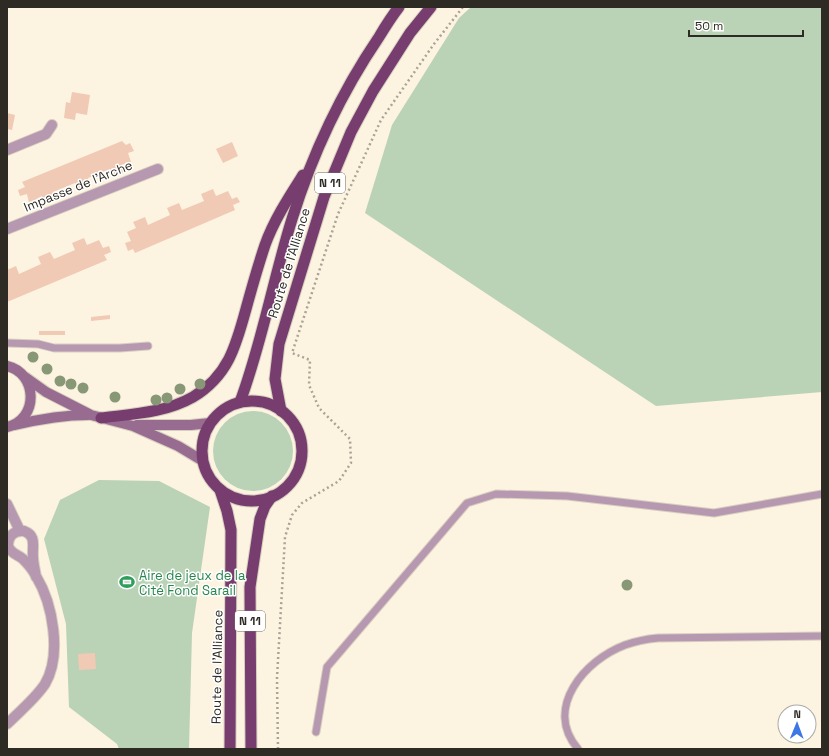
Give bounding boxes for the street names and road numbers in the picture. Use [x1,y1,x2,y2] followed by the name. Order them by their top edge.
[21,156,135,216] street label: Impasse de l'Arche
[315,173,345,193] road number: N 11
[264,206,314,320] street label: Route de l'Alliance
[208,610,226,724] street label: Route de l'Alliance
[235,611,265,631] road number: N 11

